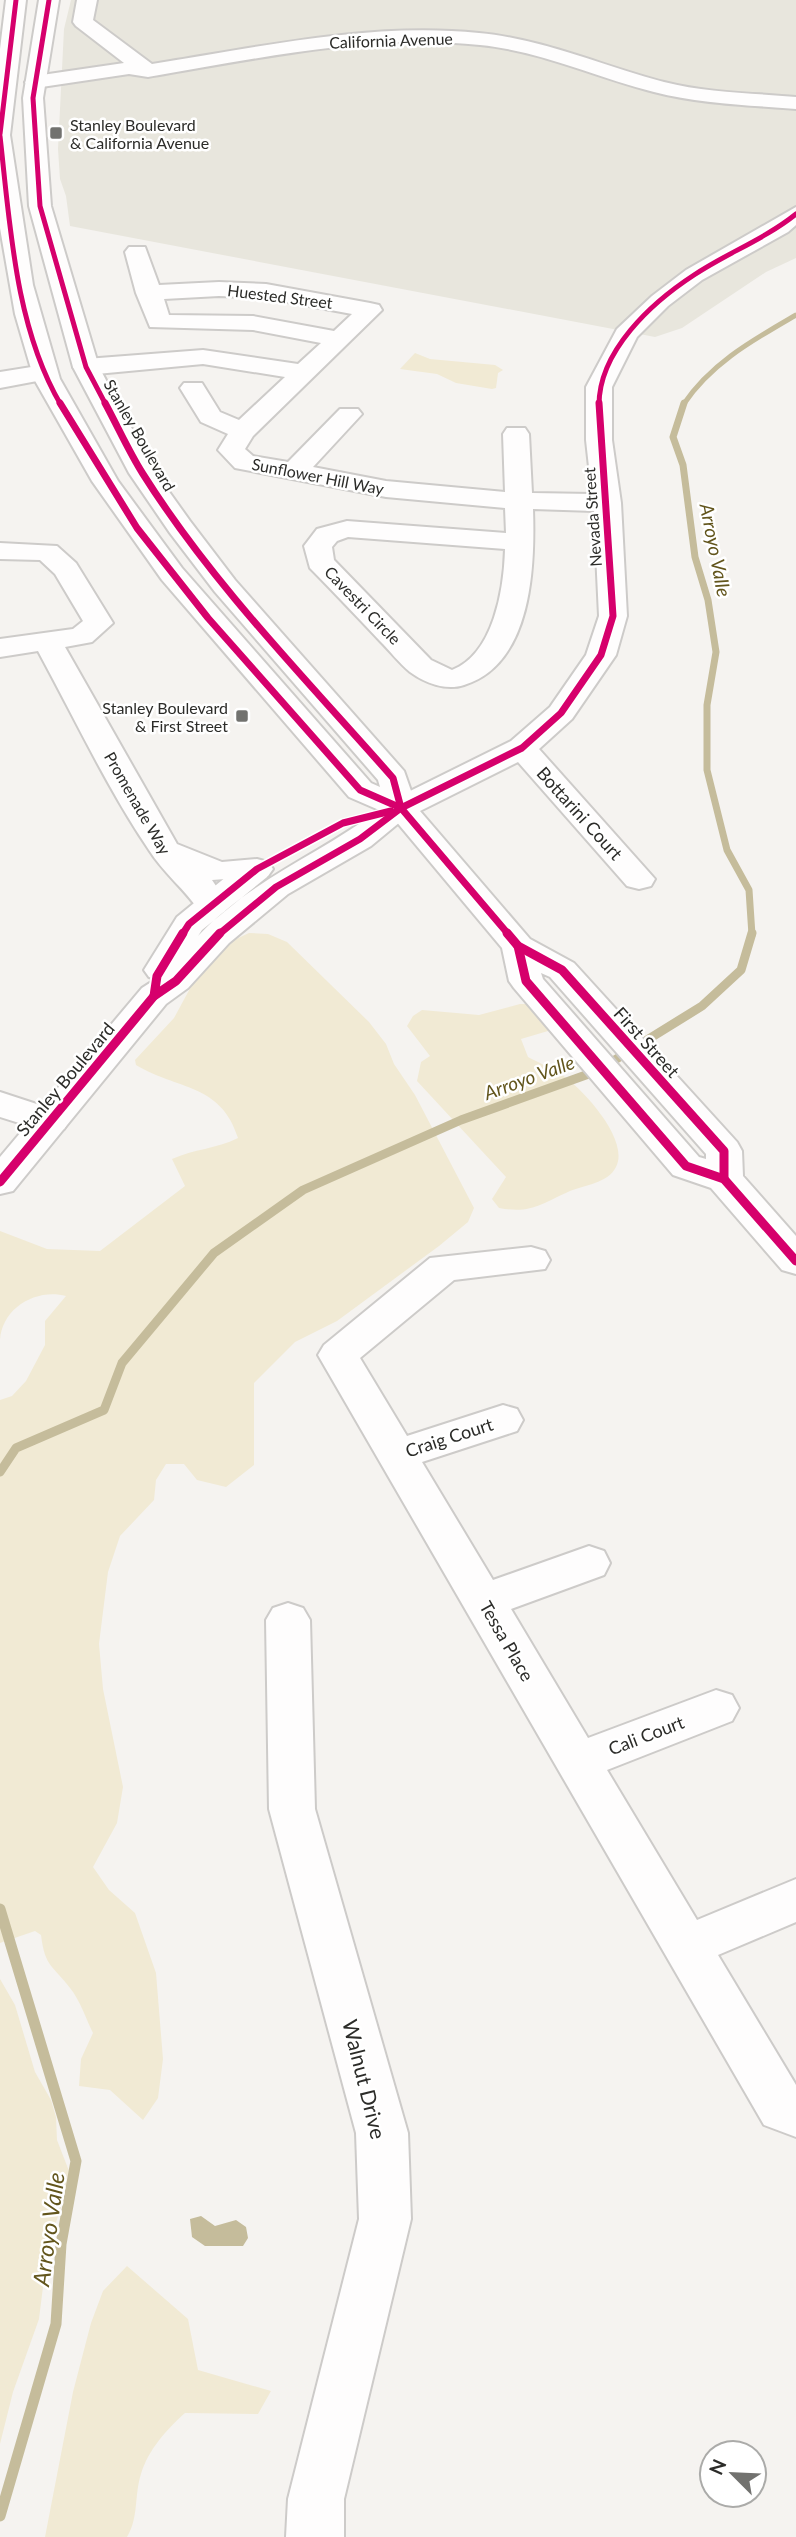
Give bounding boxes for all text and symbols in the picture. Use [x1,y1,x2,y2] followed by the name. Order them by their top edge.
[329,28,453,52] street label: California Avenue
[70,115,209,152] place label: Stanley Boulevard & California Avenue
[48,125,64,141] marker: Stanley Boulevard & California Avenue
[226,280,334,312] street label: Huested Street
[100,376,180,494] street label: Stanley Boulevard
[250,454,386,498] street label: Sunflower Hill Way
[579,466,605,567] street label: Nevada Street
[695,500,736,599] water label: Arroyo Valle
[321,562,405,648] street label: Cavestri Circle
[102,698,228,735] place label: Stanley Boulevard & First Street
[234,708,250,724] marker: Stanley Boulevard & First Street
[101,748,175,858] street label: Promenade Way
[532,762,628,865] street label: Bottarini Court
[610,1002,685,1082] street label: First Street
[11,1018,119,1140] street label: Stanley Boulevard
[480,1050,577,1104] water label: Arroyo Valle
[402,1412,496,1461] street label: Craig Court
[475,1597,539,1685] street label: Tessa Place
[605,1710,687,1759] street label: Cali Court
[338,2017,392,2141] street label: Walnut Drive
[26,2170,70,2289] water label: Arroyo Valle
[698,2439,768,2509] north arrow
[704,2456,730,2478] text: N

